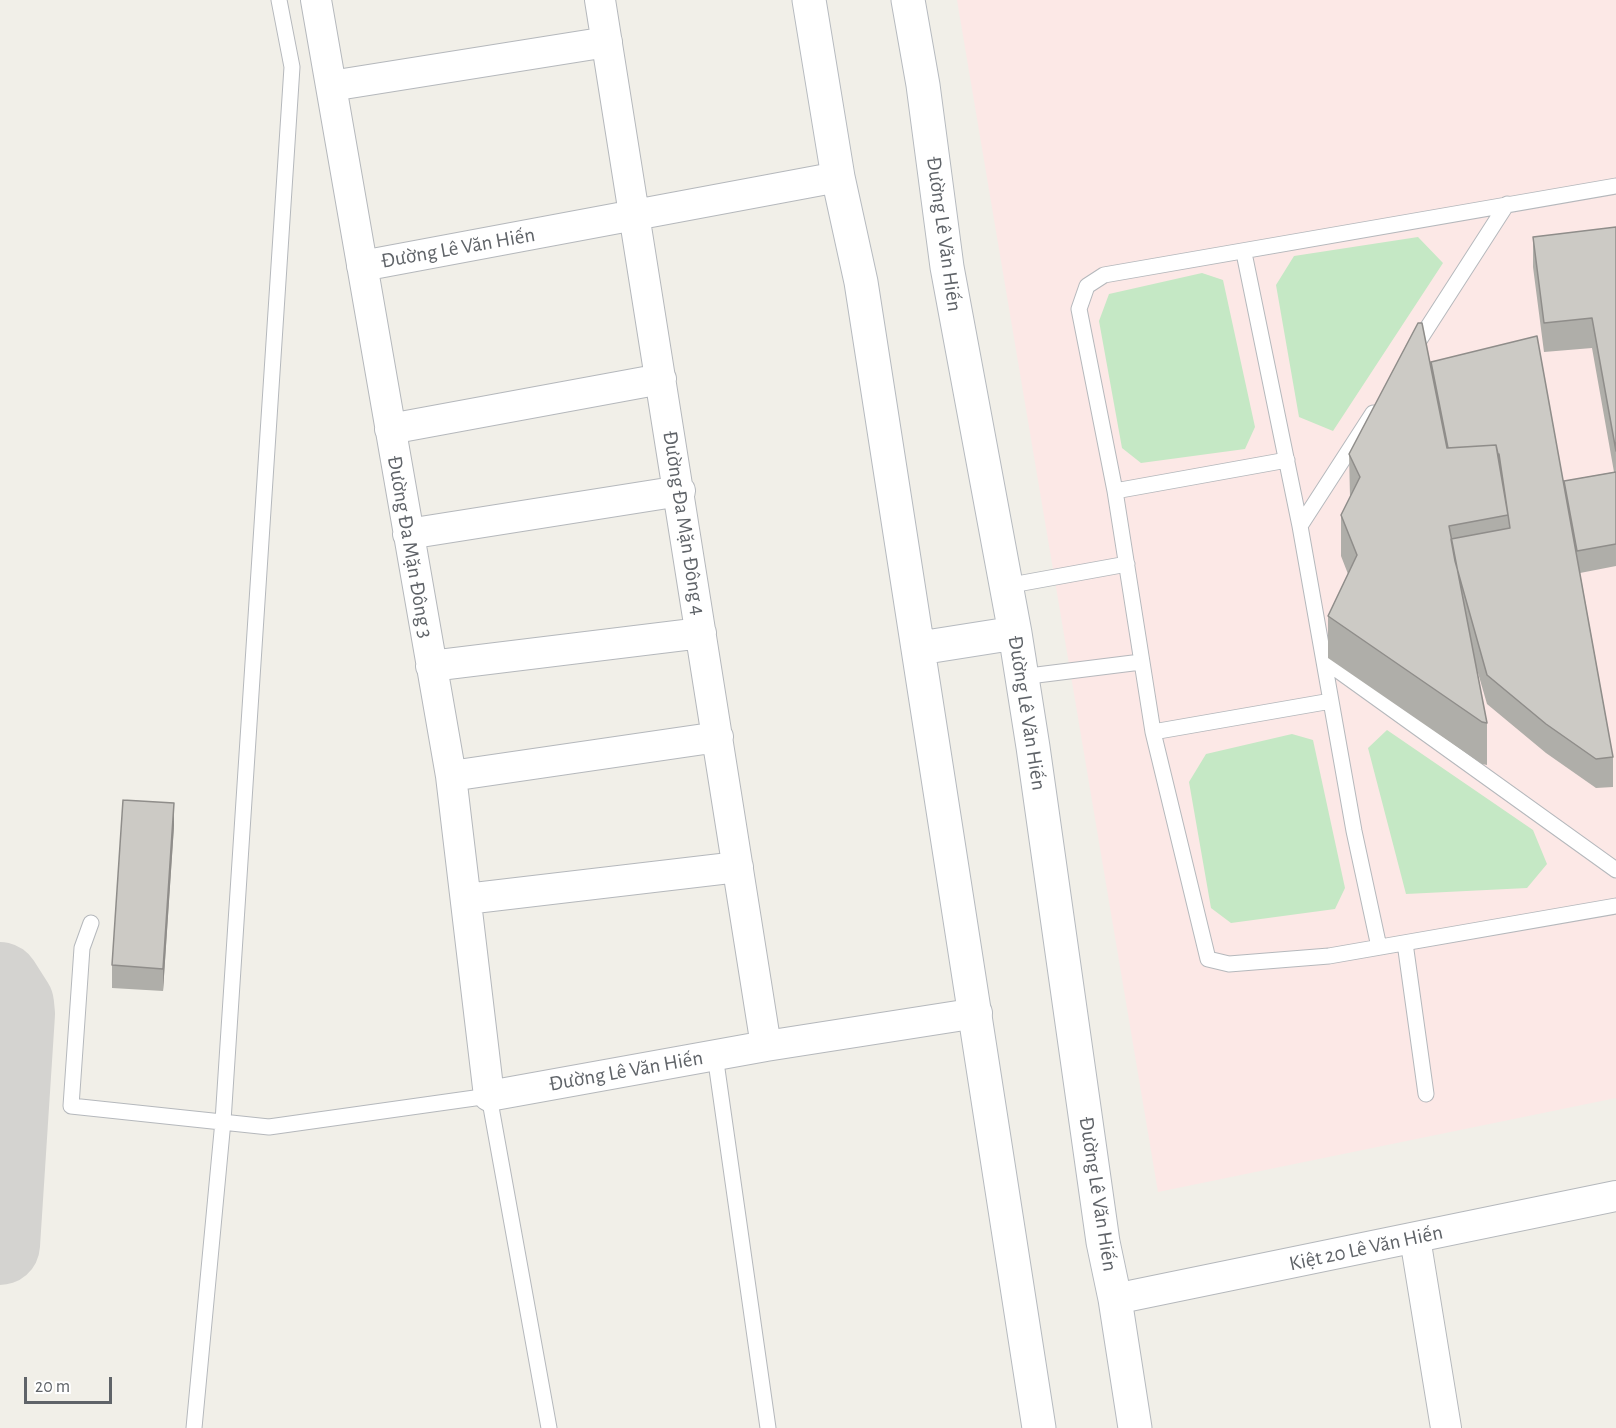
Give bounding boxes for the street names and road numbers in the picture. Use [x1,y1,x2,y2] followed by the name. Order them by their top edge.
[921,155,967,313] street label: Đường Lê Văn Hiến
[379,222,537,274] street label: Đường Lê Văn Hiến
[657,429,711,617] street label: Đường Đa Mặn Đông 4
[382,454,438,640] street label: Đường Đa Mặn Đông 3
[1002,634,1052,792] street label: Đường Lê Văn Hiến
[547,1045,705,1097] street label: Đường Lê Văn Hiến
[1073,1115,1123,1273] street label: Đường Lê Văn Hiến
[1287,1219,1445,1277] street label: Kiệt 20 Lê Văn Hiến

